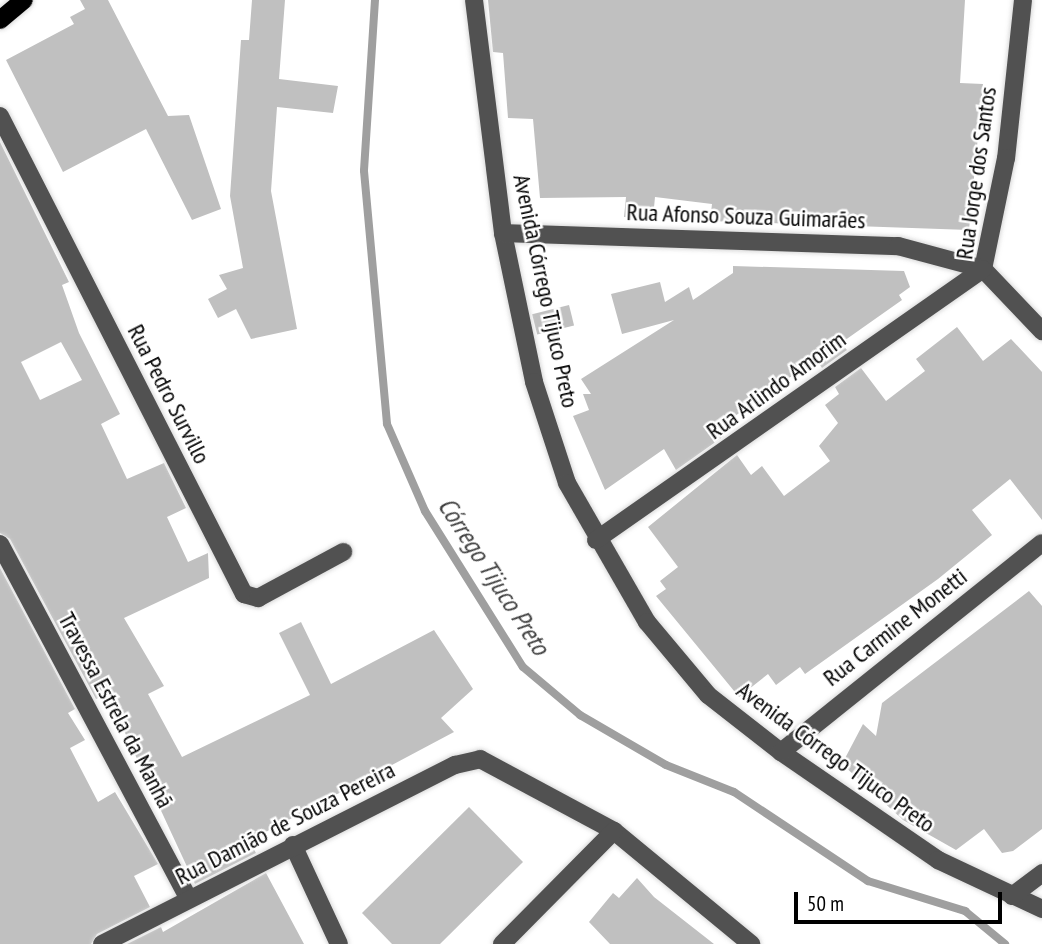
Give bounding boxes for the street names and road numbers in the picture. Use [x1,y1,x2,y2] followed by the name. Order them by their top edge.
[950,85,1002,261] street label: Rua Jorge dos Santos
[507,171,585,411] street label: Avenida Córrego Tijuco Preto
[626,197,866,235] street label: Rua Afonso Souza Guimarães
[122,320,216,468] street label: Rua Pedro Survillo
[700,324,852,446] street label: Rua Arlindo Amorim
[817,562,973,692] street label: Rua Carmine Monetti
[52,607,180,813] street label: Travessa Estrela da Manhã
[731,675,941,839] street label: Avenida Córrego Tijuco Preto
[170,755,400,891] street label: Rua Damião de Souza Pereira

